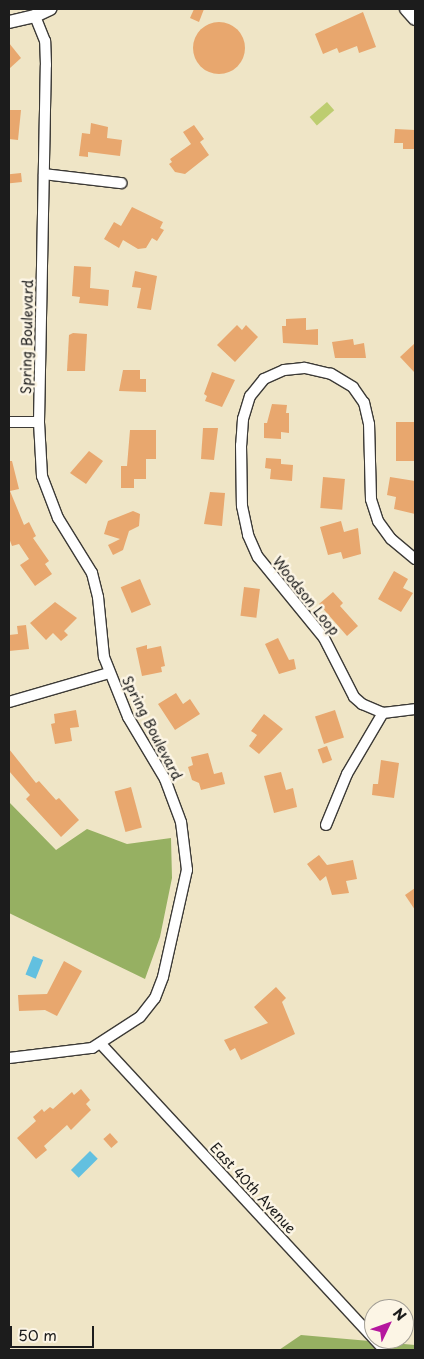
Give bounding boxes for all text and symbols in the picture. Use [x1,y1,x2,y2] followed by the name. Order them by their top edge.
[18,280,36,394] street label: Spring Boulevard
[269,553,343,639] street label: Woodson Loop
[118,673,186,783] street label: Spring Boulevard
[206,1139,300,1237] street label: East 40th Avenue
[364,1299,414,1349] north arrow
[388,1303,411,1325] text: N
[12,1316,96,1348] scale bar
[18,1323,57,1346] text: 50 m

